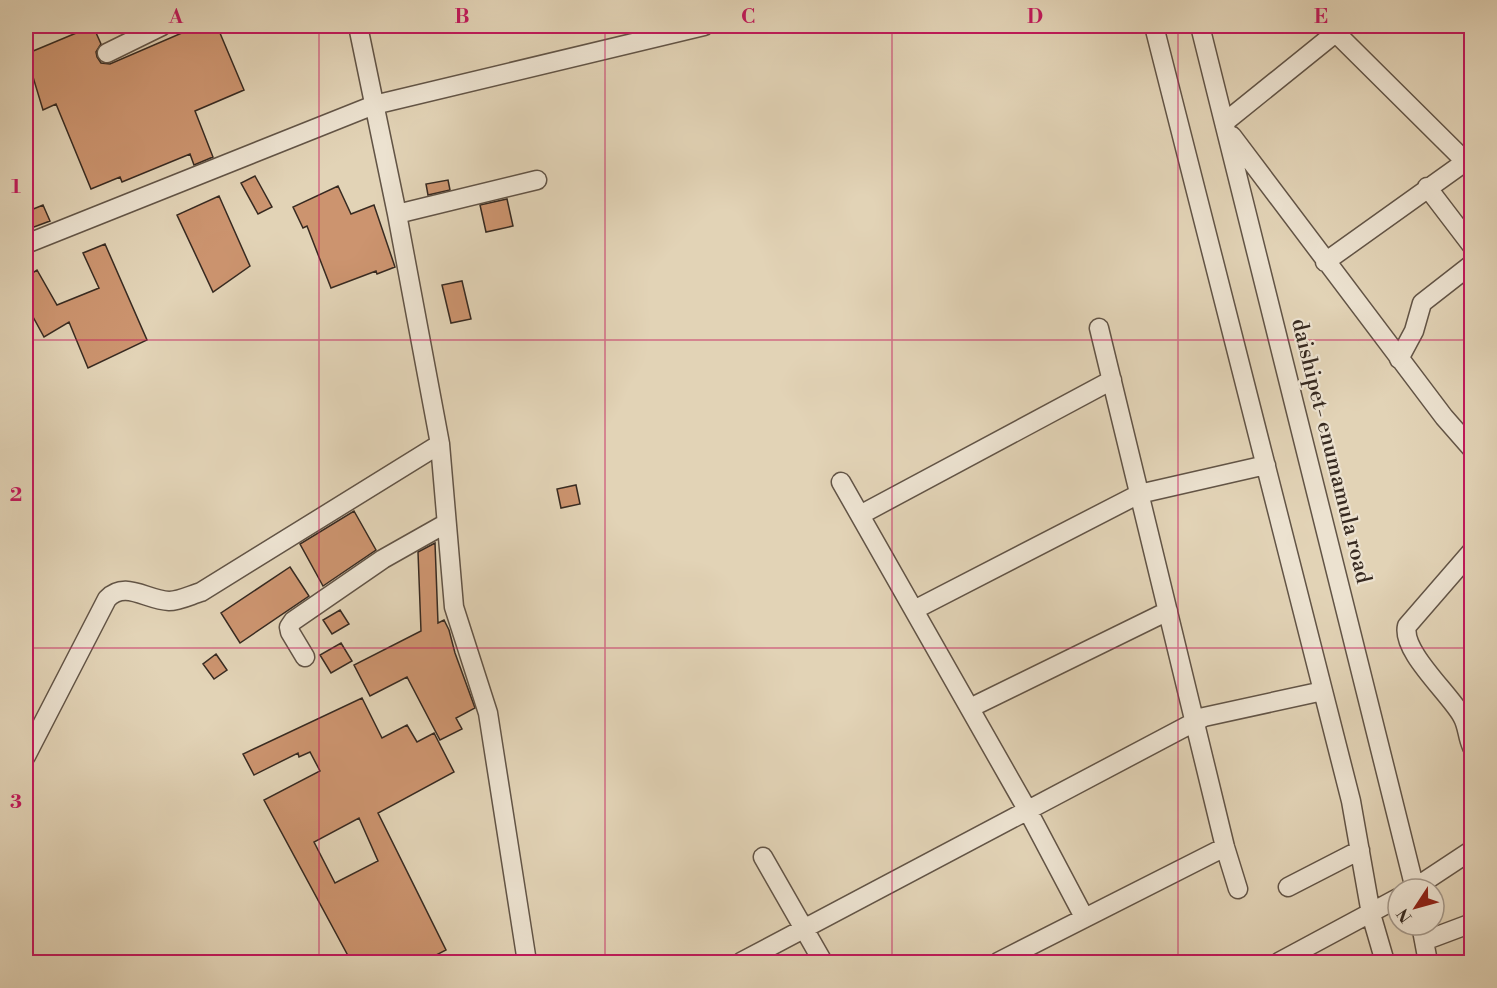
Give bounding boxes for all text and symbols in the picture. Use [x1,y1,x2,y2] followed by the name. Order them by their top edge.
[168,5,184,30] text: A
[454,5,470,30] text: B
[741,5,755,30] text: C
[1027,5,1043,30] text: D
[1314,5,1328,30] text: E
[11,175,21,200] text: 1
[1285,316,1377,587] street label: daishipet- enumamula road
[10,483,22,508] text: 2
[10,790,22,815] text: 3
[1386,877,1446,937] north arrow
[1393,904,1416,926] text: N

